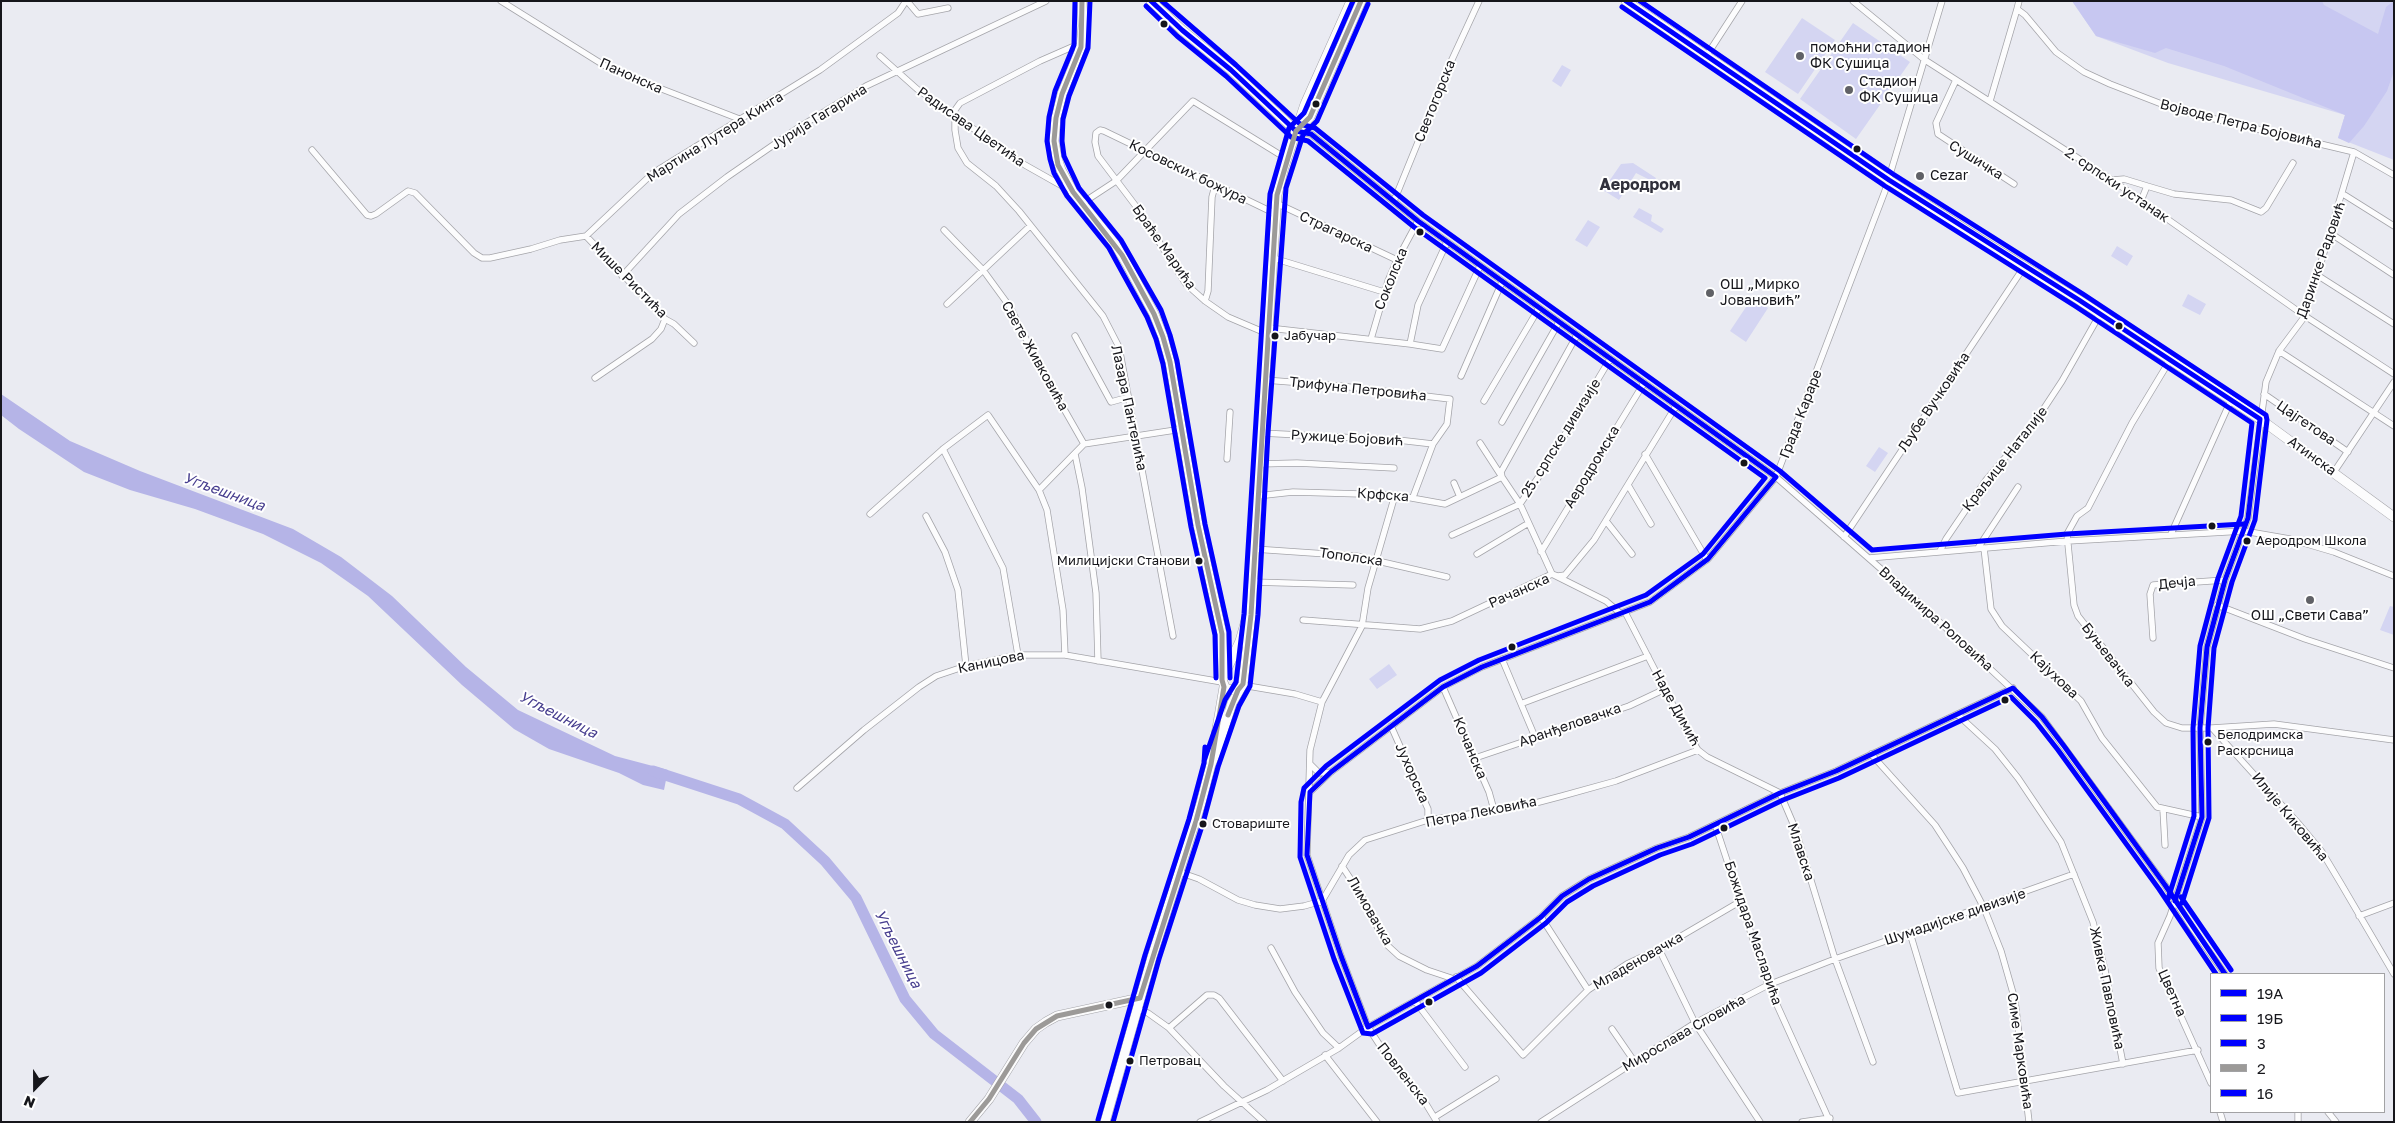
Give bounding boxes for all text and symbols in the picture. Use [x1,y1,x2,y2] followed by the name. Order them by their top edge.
[1159,19,1169,29] unlabelled marker
[1810,40,1931,72] place label: помоћни стадион ФК Сушица
[1794,50,1806,62] marker: помоћни стадион ФК Сушица
[597,55,665,97] street label: Панонска
[1411,57,1459,145] street label: Светогорска
[1859,74,1938,106] place label: Стадион ФК Сушица
[768,81,870,153] street label: Јурија Гагарина
[914,84,1028,170] street label: Радисава Цветића
[1843,84,1855,96] marker: Стадион ФК Сушица
[644,88,786,186] street label: Мартина Лутера Кинга
[2158,96,2324,152] street label: Војводе Петра Бојовића
[1311,99,1321,109] unlabelled marker
[1126,136,1250,208] street label: Косовских божура
[1946,137,2006,183] street label: Сушичка
[1852,144,1862,154] unlabelled marker
[2062,144,2172,226] street label: 2. српски устанак
[1930,168,1968,184] place label: Cezar
[1914,170,1926,182] marker: Cezar
[1600,175,1680,195] district label: Аеродром
[2293,199,2349,321] street label: Даринке Радовић
[1128,201,1200,293] street label: Браће Марића
[1297,208,1375,256] street label: Страгарска
[1415,227,1425,237] unlabelled marker
[587,238,671,322] street label: Мише Ристића
[1371,245,1411,313] street label: Соколска
[1720,277,1801,310] place label: ОШ „Мирко Јовановић”
[1704,287,1716,299] marker: ОШ „Мирко Јовановић”
[998,298,1072,414] street label: Свете Живковића
[2114,321,2124,331] unlabelled marker
[1284,328,1336,344] place label: Јабучар
[1270,331,1280,341] marker: Јабучар
[1107,344,1151,472] street label: Лазара Пантелића
[1895,349,1973,455] street label: Љубе Вучковића
[1776,367,1826,461] street label: Града Караре
[1289,373,1427,405] street label: Трифуна Петровића
[1518,376,1604,500] street label: 25. српске дивизије
[2273,397,2339,449] street label: Цајгетова
[1959,403,2051,515] street label: Краљице Наталије
[1561,423,1623,511] street label: Аеродромска
[1290,427,1404,449] street label: Ружице Бојовић
[2284,433,2340,479] street label: Атинска
[1739,458,1749,468] unlabelled marker
[181,469,267,515] water label: Угљешница
[1356,485,1410,505] street label: Крфска
[2207,521,2217,531] unlabelled marker
[2256,533,2366,549] place label: Аеродром Школа
[2242,536,2252,546] marker: Аеродром Школа
[1318,544,1384,570] street label: Тополска
[1057,553,1190,569] place label: Милицијски Станови
[1194,556,1204,566] marker: Милицијски Станови
[1875,563,1997,675] street label: Владимира Роловића
[1486,570,1552,612] street label: Рачанска
[2157,573,2197,593] street label: Дечја
[2304,594,2316,606] marker: ОШ „Свети Сава”
[2251,608,2369,624] place label: ОШ „Свети Сава”
[2078,620,2138,690] street label: Буњевачка
[1507,642,1517,652] unlabelled marker
[956,647,1026,677] street label: Каницова
[2026,648,2082,702] street label: Кајухова
[1648,667,1704,749] street label: Наде Димић
[516,688,600,742] water label: Угљешница
[2000,695,2010,705] unlabelled marker
[1517,700,1623,750] street label: Аранђеловачка
[1449,715,1491,781] street label: Кочанска
[2217,727,2303,758] place label: Белодримска Раскрсница
[2203,737,2213,747] marker: Белодримска Раскрсница
[1391,741,1433,805] street label: Јухорска
[2248,769,2332,865] street label: Илије Киковића
[1424,793,1538,831] street label: Петра Лековића
[1212,816,1290,832] place label: Стовариште
[1198,819,1208,829] marker: Стовариште
[1784,821,1818,883] street label: Млавска
[1719,823,1729,833] unlabelled marker
[1720,859,1786,1007] street label: Божидара Масларића
[1344,874,1396,948] street label: Лимовачка
[1882,885,2028,949] street label: Шумадијске дивизије
[871,907,925,991] water label: Угљешница
[2086,925,2128,1051] street label: Живка Павловића
[1590,928,1686,994] street label: Младеновачка
[2154,967,2190,1019] street label: Цветна
[2210,973,2385,1113] legend
[2257,984,2283,1002] text: 19А
[1619,991,1749,1075] street label: Мирослава Словића
[2004,992,2036,1110] street label: Симе Марковића
[1424,997,1434,1007] unlabelled marker
[1104,1000,1114,1010] unlabelled marker
[2257,1009,2283,1027] text: 19Б
[2257,1034,2266,1052] text: 3
[1373,1039,1433,1109] street label: Повленска
[1139,1053,1201,1069] place label: Петровац
[1125,1056,1135,1066] marker: Петровац
[2257,1059,2266,1077] text: 2
[10,1063,60,1113] north arrow
[2257,1084,2273,1102] text: 16
[21,1093,37,1112] text: N

